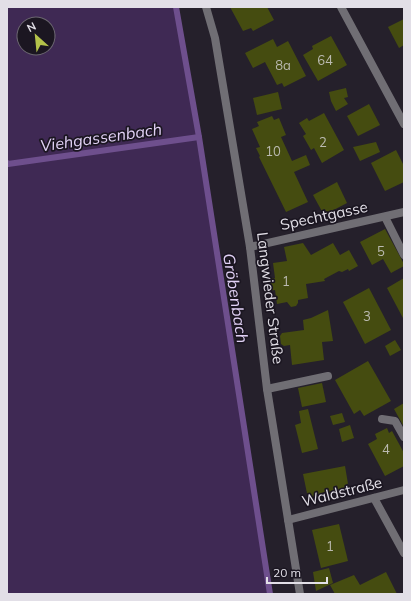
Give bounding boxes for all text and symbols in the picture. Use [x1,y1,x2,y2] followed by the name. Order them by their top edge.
[16,16,56,56] north arrow
[25,19,38,35] text: N
[317,52,333,68] house number: 64
[275,57,291,73] house number: 8a
[39,119,163,155] water label: Viehgassenbach
[319,134,327,150] house number: 2
[265,143,281,159] house number: 10
[278,197,369,234] street label: Spechtgasse
[253,231,288,365] street label: Langwieder Straße
[377,243,385,259] house number: 5
[219,252,253,344] water label: Gröbenbach
[282,273,290,289] house number: 1
[363,308,371,324] house number: 3
[382,441,390,457] house number: 4
[300,472,384,511] street label: Waldstraße
[326,538,334,554] house number: 1
[267,559,327,585] scale bar
[273,565,301,580] text: 20 m

